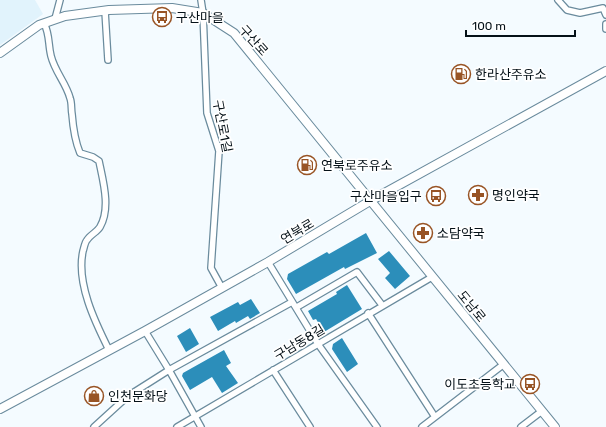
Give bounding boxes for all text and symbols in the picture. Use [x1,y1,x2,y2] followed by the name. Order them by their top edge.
[151,6,173,28] bus stop icon: 구산마을
[176,10,224,25] place label: 구산마을
[466,12,575,38] scale bar
[472,19,506,33] text: 100 m
[236,22,271,59] street label: 구산로
[450,63,472,85] fuel station icon: 한라산주유소
[475,67,547,82] place label: 한라산주유소
[210,98,235,154] street label: 구산로1길
[296,154,318,176] fuel station icon: 연북로주유소
[321,158,393,173] place label: 연북로주유소
[467,184,489,206] pharmacy icon: 명인약국
[425,185,447,207] bus stop icon: 구산마을입구
[492,188,540,203] place label: 명인약국
[350,189,422,204] place label: 구산마을입구
[278,216,317,247] street label: 연북로
[412,222,434,244] pharmacy icon: 소담약국
[437,226,485,241] place label: 소담약국
[454,288,489,325] street label: 도남로
[271,322,327,363] street label: 구남동8길
[519,373,541,395] bus stop icon: 이도초등학교
[444,377,516,392] place label: 이도초등학교
[83,385,105,407] shop icon: 인천문화당
[108,389,168,404] place label: 인천문화당

